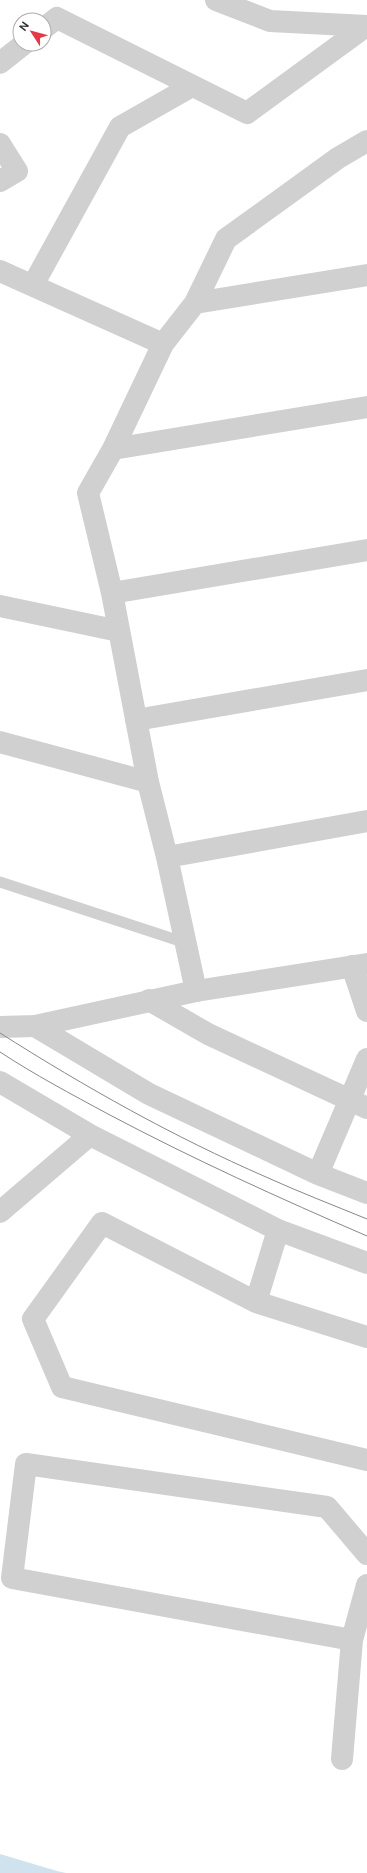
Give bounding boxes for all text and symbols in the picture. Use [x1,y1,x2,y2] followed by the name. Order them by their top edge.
[12,12,52,52] north arrow
[16,19,32,33] text: N

